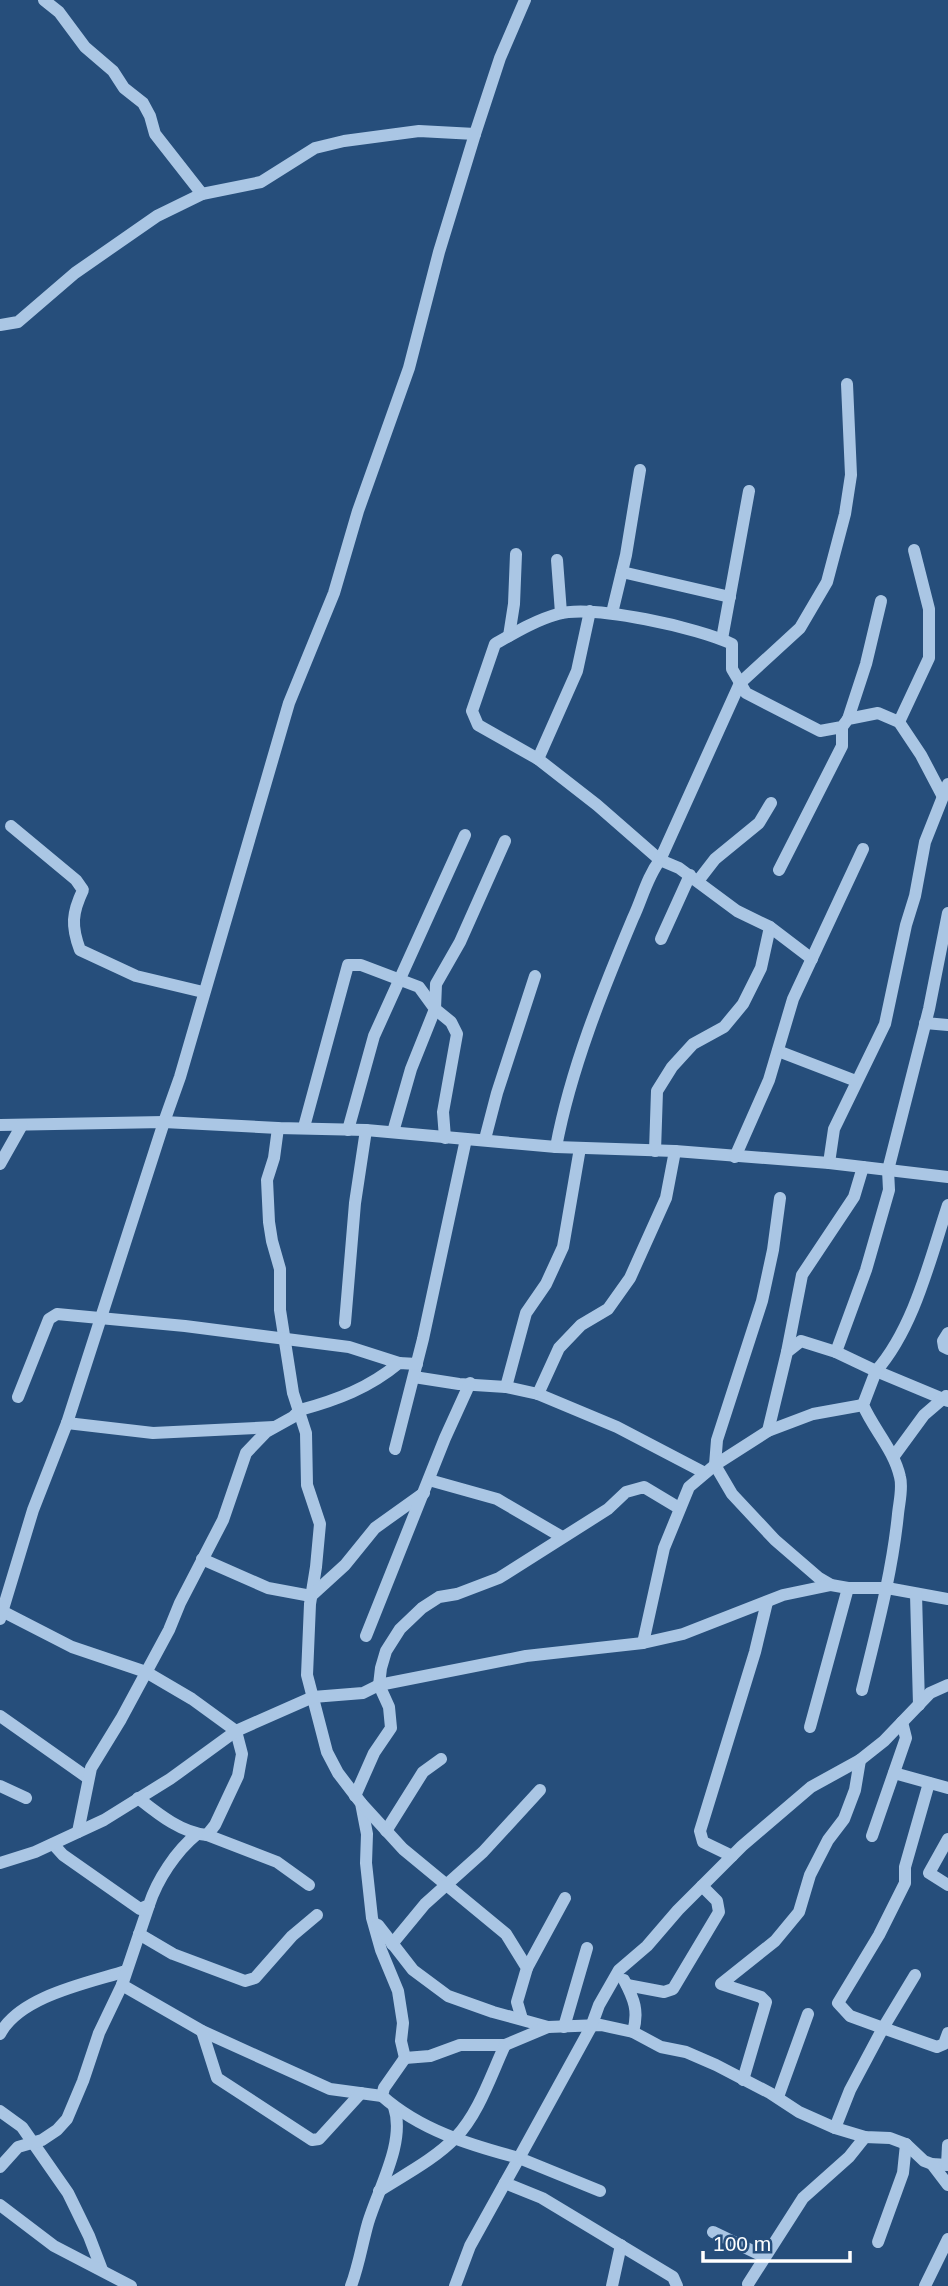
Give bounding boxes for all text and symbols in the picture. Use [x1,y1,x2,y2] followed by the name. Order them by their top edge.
[703,2220,850,2264] scale bar
[713,2232,771,2255] text: 100 m

